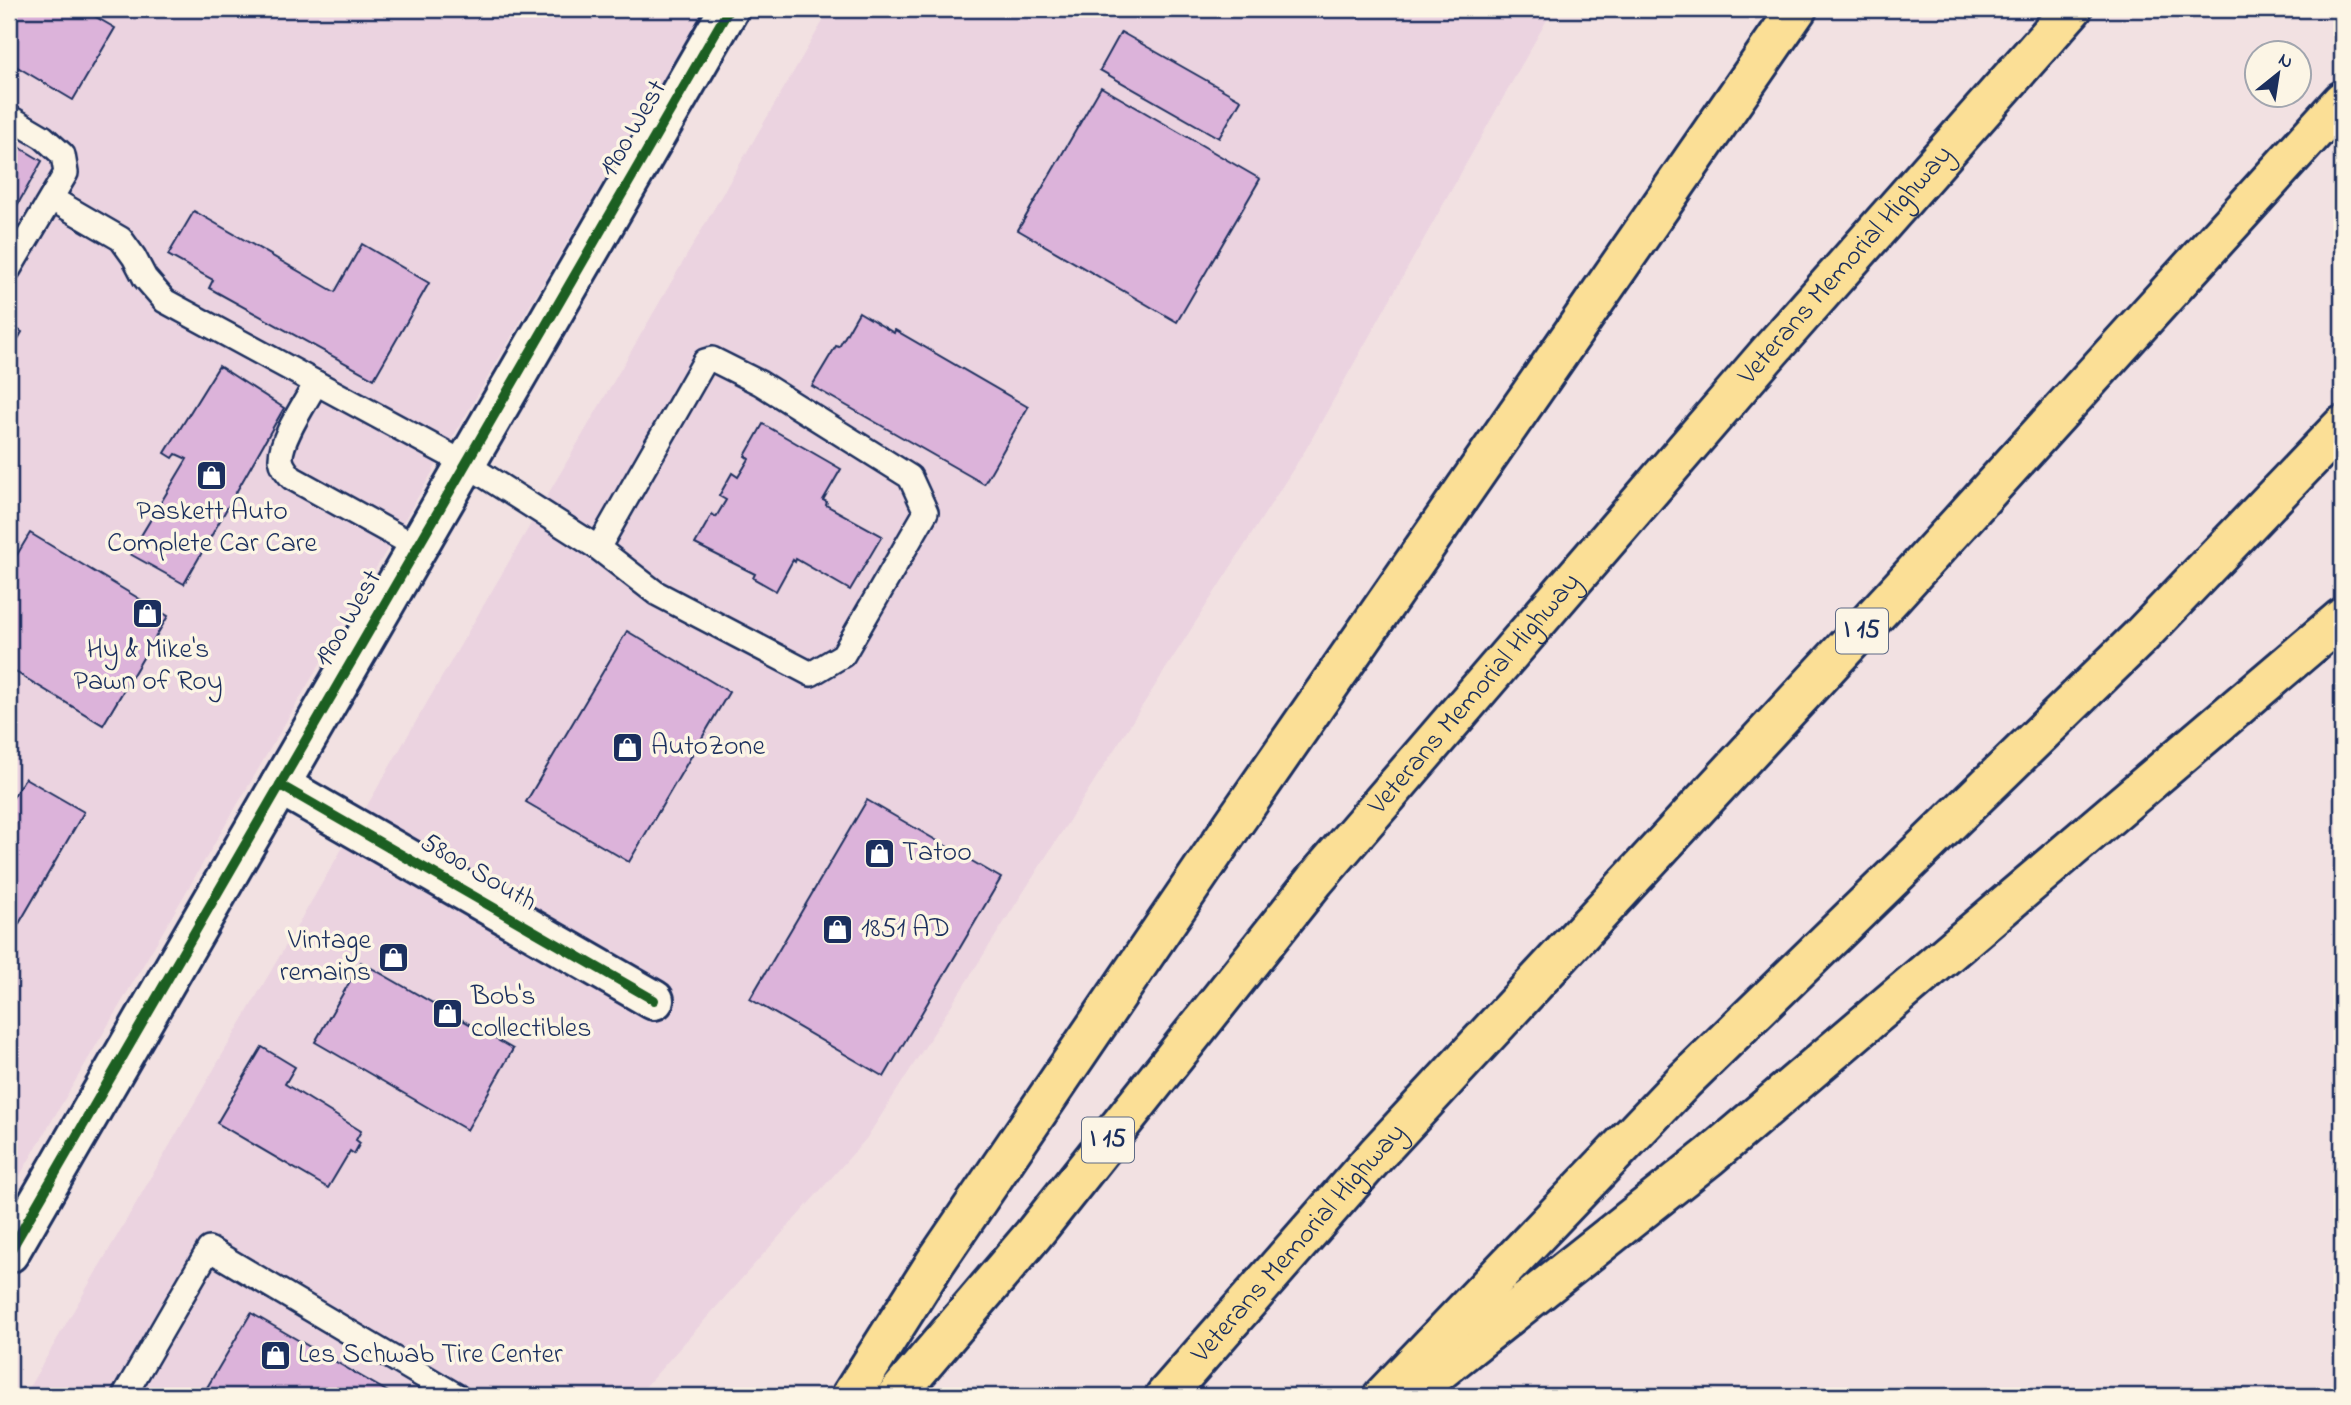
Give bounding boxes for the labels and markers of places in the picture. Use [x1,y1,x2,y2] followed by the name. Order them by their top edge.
[195,458,229,492] shop icon: Paskett Auto Complete Car Care
[107,492,318,565] place label: Paskett Auto Complete Car Care
[131,596,165,630] shop icon: Hy & Mike's Pawn of Roy
[74,630,223,703] place label: Hy & Mike's Pawn of Roy
[651,727,765,768] place label: AutoZone
[611,730,645,764] shop icon: AutoZone
[902,833,972,874] place label: Tatoo
[862,836,896,870] shop icon: Tatoo
[861,909,950,950] place label: 1851 AD
[821,912,855,946] shop icon: 1851 AD
[280,921,371,994] place label: Vintage remains
[377,940,411,974] shop icon: Vintage remains
[470,977,591,1050] place label: Bob's collectibles
[431,996,465,1030] shop icon: Bob's collectibles
[298,1335,563,1376] place label: Les Schwab Tire Center
[258,1338,292,1372] shop icon: Les Schwab Tire Center

